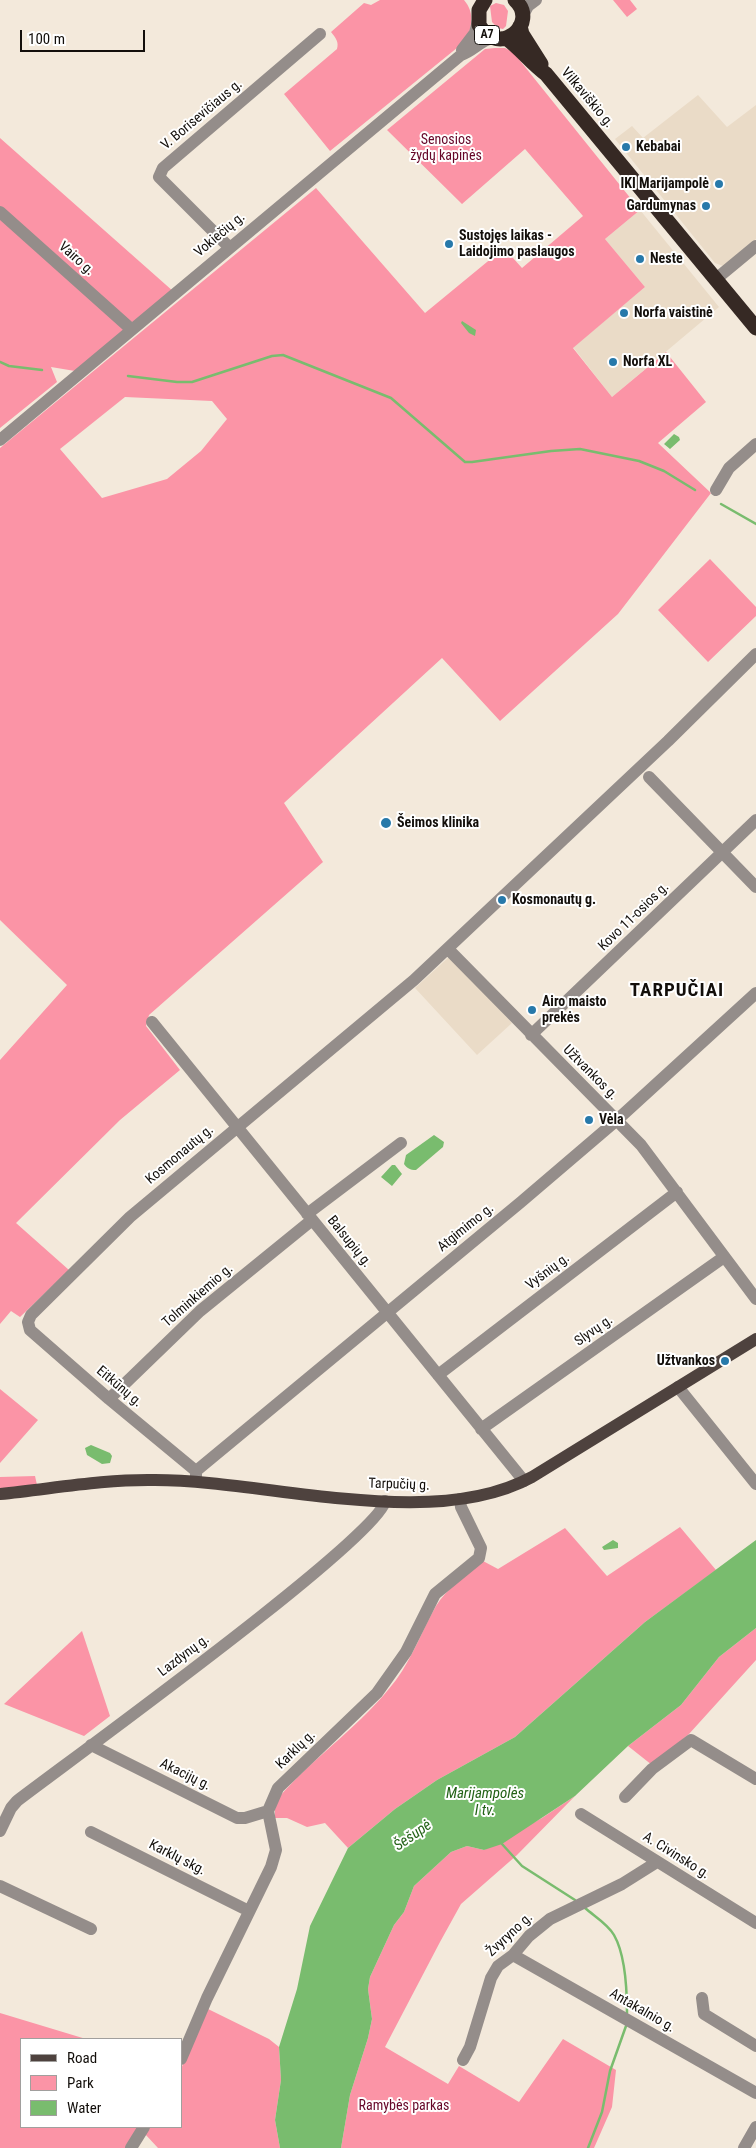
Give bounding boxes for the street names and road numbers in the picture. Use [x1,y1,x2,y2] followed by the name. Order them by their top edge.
[474,26,500,44] road number: A7
[557,65,617,131] street label: Vilkaviškio g.
[158,76,246,154] street label: V. Borisevičiaus g.
[191,209,249,261] street label: Vokiečių g.
[55,239,97,279] street label: Vairo g.
[595,879,673,955] street label: Kovo 11-osios g.
[559,1042,621,1104] street label: Užtvankos g.
[143,1122,217,1188] street label: Kosmonautų g.
[435,1200,497,1256] street label: Atgimimo g.
[323,1213,375,1271] street label: Balsupių g.
[523,1250,573,1294] street label: Vyšnių g.
[159,1261,237,1331] street label: Tolminkiemio g.
[572,1312,616,1350] street label: Slyvų g.
[93,1363,145,1411] street label: Eitkūnų g.
[368,1476,430,1494] street label: Tarpučių g.
[155,1631,213,1681] street label: Lazdynų g.
[273,1727,319,1773] street label: Karklų g.
[157,1756,213,1794] street label: Akacijų g.
[639,1829,713,1883] street label: A. Civinsko g.
[146,1837,208,1879] street label: Karklų skg.
[484,1909,536,1961] street label: Žvyryno g.
[606,1986,678,2036] street label: Antakalnio g.

